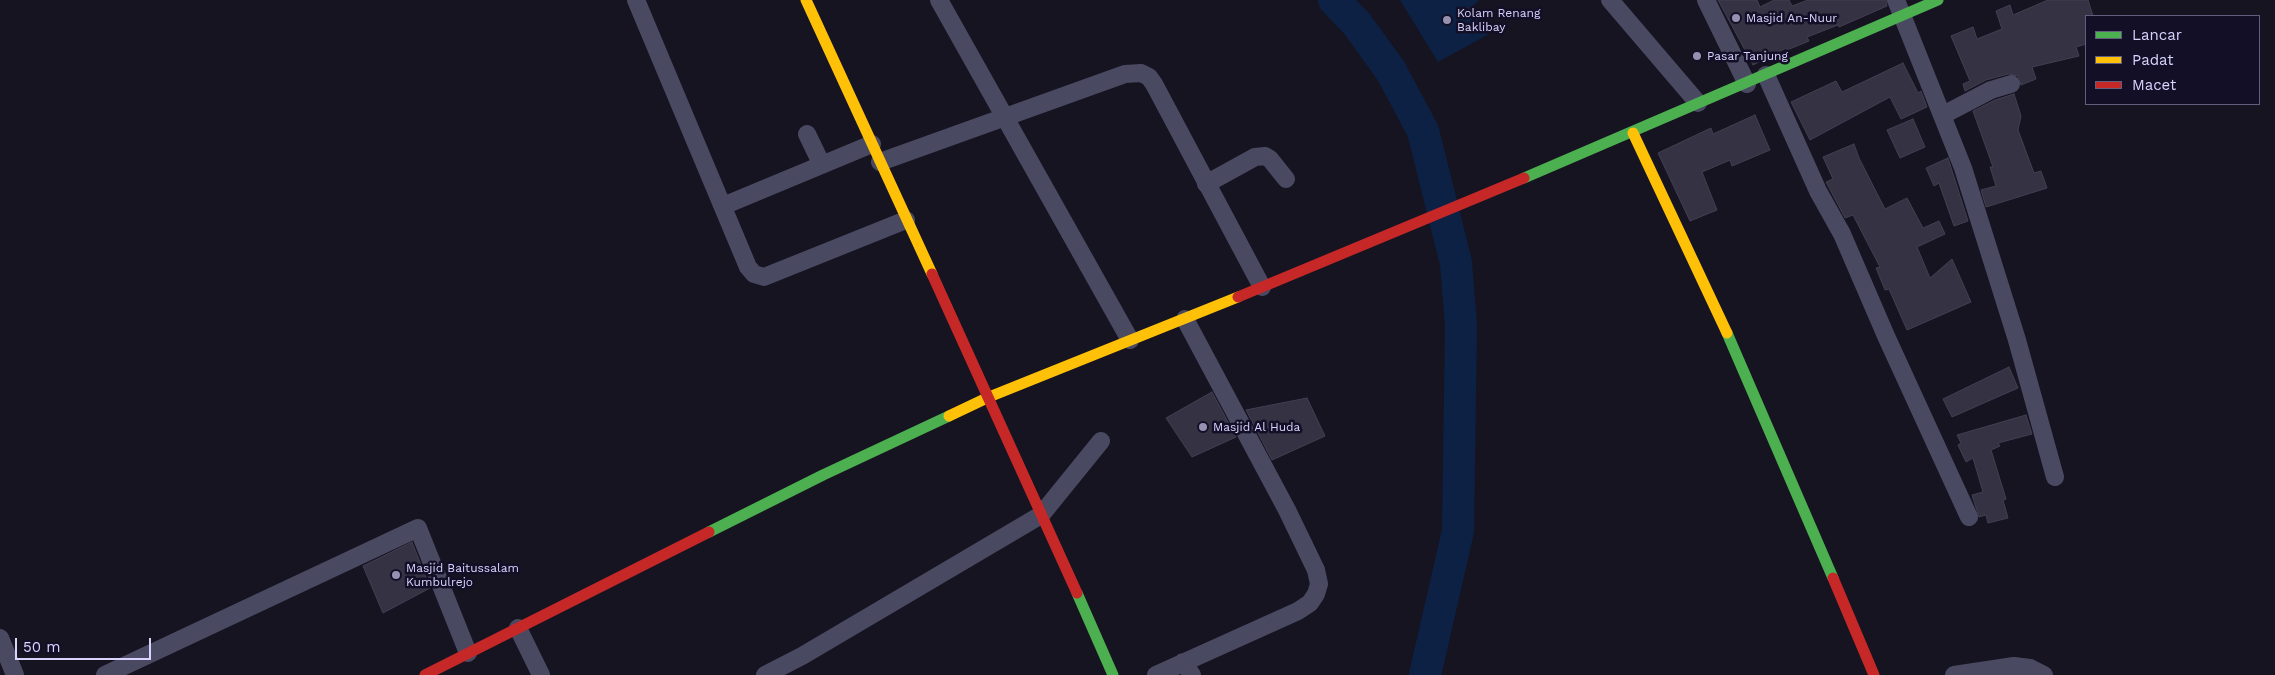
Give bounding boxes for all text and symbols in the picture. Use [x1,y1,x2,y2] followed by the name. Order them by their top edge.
[1457,6,1540,34] place label: Kolam Renang Baklibay
[1746,11,1837,25] place label: Masjid An-Nuur
[1730,12,1742,24] marker: Masjid An-Nuur
[1441,14,1453,26] marker: Kolam Renang Baklibay
[2085,15,2260,105] legend
[2132,26,2182,44] text: Lancar
[1707,49,1788,63] place label: Pasar Tanjung
[1691,50,1703,62] marker: Pasar Tanjung
[2132,51,2174,69] text: Padat
[2132,76,2176,94] text: Macet
[1213,420,1300,434] place label: Masjid Al Huda
[1197,421,1209,433] marker: Masjid Al Huda
[406,561,519,589] place label: Masjid Baitussalam Kumbulrejo
[390,569,402,581] marker: Masjid Baitussalam Kumbulrejo
[18,628,154,660] scale bar
[23,638,60,656] text: 50 m

